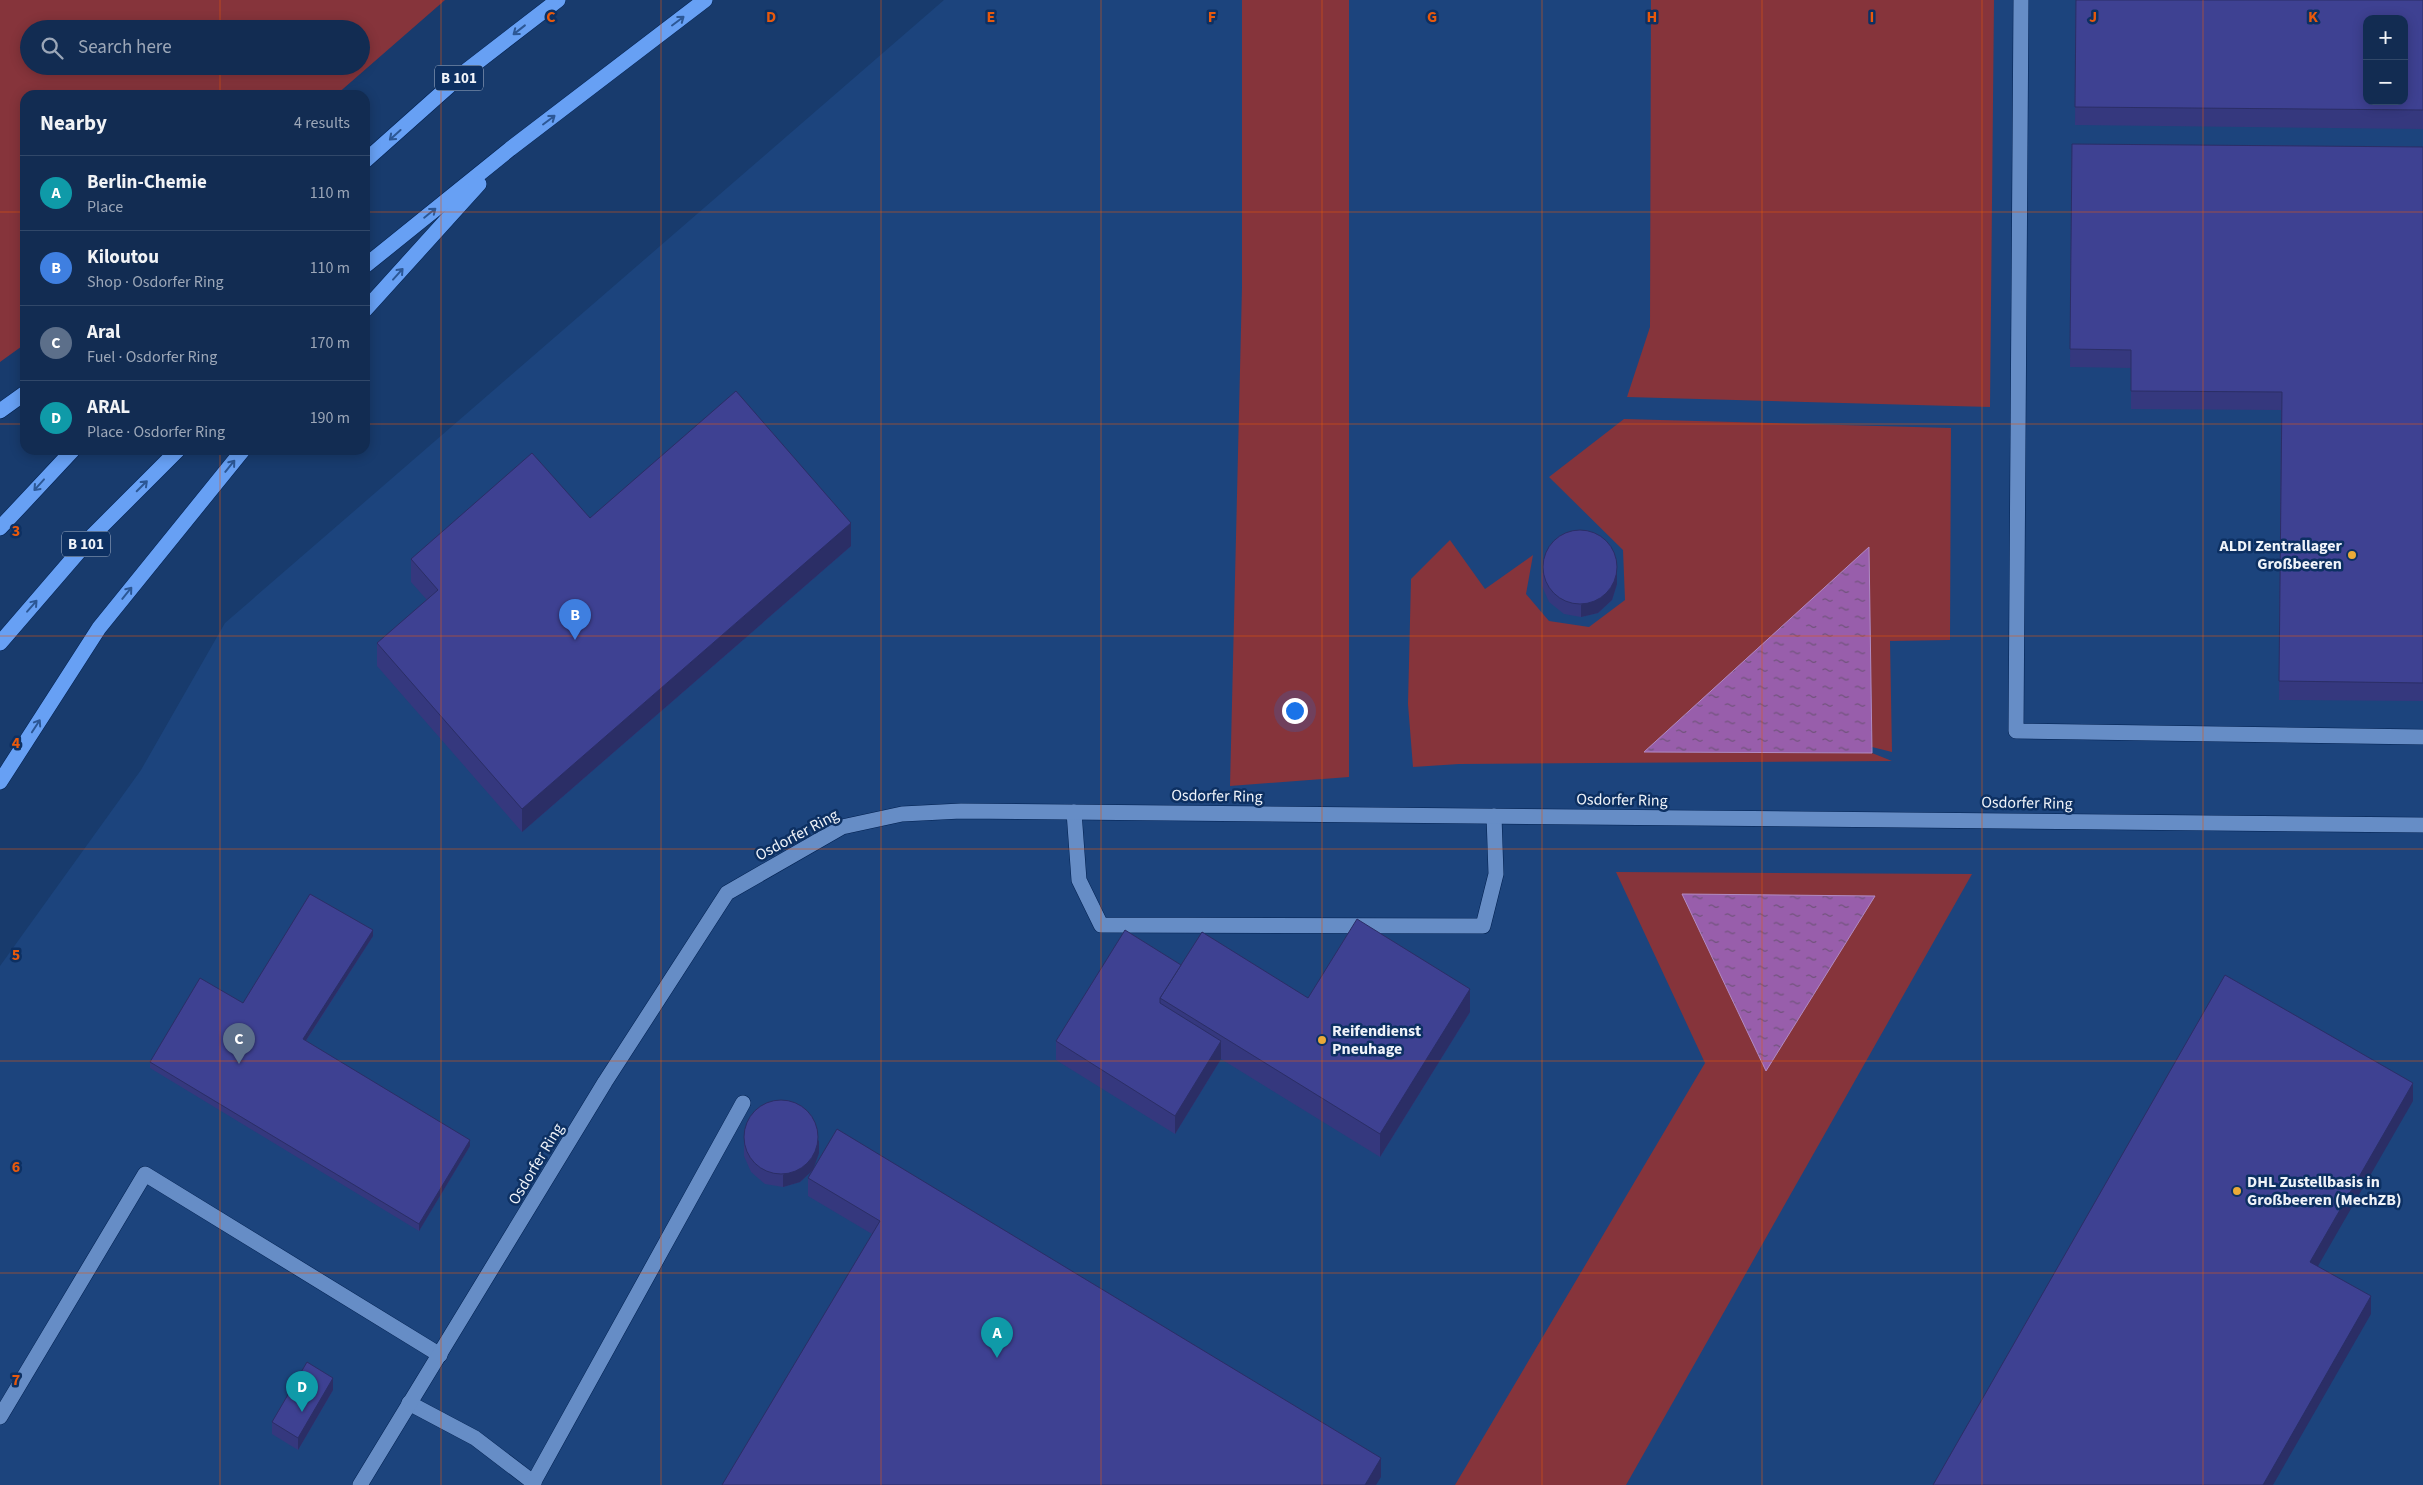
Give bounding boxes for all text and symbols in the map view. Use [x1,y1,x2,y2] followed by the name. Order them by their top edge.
[546,6,556,28] text: C
[766,6,776,28] text: D
[987,6,995,28] text: E
[1208,6,1216,28] text: F
[1427,6,1437,28] text: G
[1647,6,1657,28] text: H
[1870,6,1874,28] text: I
[2089,6,2097,28] text: J
[2308,6,2318,28] text: K
[671,15,684,26] one-way arrow
[2363,15,2408,105] map controls
[2363,15,2408,60] button: +
[20,20,370,75] search box
[512,25,526,35] one-way arrow
[38,34,66,62] icon: search
[78,34,172,61] text: Search here
[2363,60,2408,105] button: −
[435,66,483,90] road number: B 101
[40,108,107,138] text: Nearby
[294,112,350,134] text: 4 results
[542,114,555,125] one-way arrow
[389,129,402,140] one-way arrow
[87,169,207,196] text: Berlin-Chemie
[51,182,61,204] text: A
[310,182,350,204] text: 110 m
[87,196,123,218] text: Place
[423,208,436,219] one-way arrow
[87,244,159,271] text: Kiloutou
[51,257,61,279] text: B
[310,257,350,279] text: 110 m
[392,268,403,281] one-way arrow
[87,271,224,293] text: Shop · Osdorfer Ring
[87,319,120,346] text: Aral
[51,332,61,354] text: C
[310,332,350,354] text: 170 m
[87,346,217,368] text: Fuel · Osdorfer Ring
[87,394,130,421] text: ARAL
[51,407,61,429] text: D
[310,407,350,429] text: 190 m
[87,421,225,443] text: Place · Osdorfer Ring
[224,460,235,473] one-way arrow
[33,479,45,492] one-way arrow
[136,480,148,493] one-way arrow
[12,520,20,542] text: 3
[62,532,110,556] road number: B 101
[2219,535,2343,575] place label: ALDI Zentrallager Großbeeren
[2346,549,2358,561] marker: ALDI Zentrallager Großbeeren
[122,586,133,599] one-way arrow
[559,599,591,640] pin: B
[26,600,37,613] one-way arrow
[1282,698,1308,724] your location
[31,720,41,734] one-way arrow
[12,732,21,754] text: 4
[1171,784,1263,808] street label: Osdorfer Ring
[1576,788,1668,812] street label: Osdorfer Ring
[1981,791,2073,815] street label: Osdorfer Ring
[751,804,843,866] street label: Osdorfer Ring
[12,944,20,966] text: 5
[1332,1020,1421,1060] place label: Reifendienst Pneuhage
[223,1023,255,1064] pin: C
[1316,1034,1328,1046] marker: Reifendienst Pneuhage
[503,1119,569,1209] street label: Osdorfer Ring
[12,1156,20,1178] text: 6
[2247,1171,2401,1211] place label: DHL Zustellbasis in Großbeeren (MechZB)
[2231,1185,2243,1197] marker: DHL Zustellbasis in Großbeeren (MechZB)
[981,1317,1013,1358] pin: A
[12,1369,20,1391] text: 7
[286,1371,318,1412] pin: D

